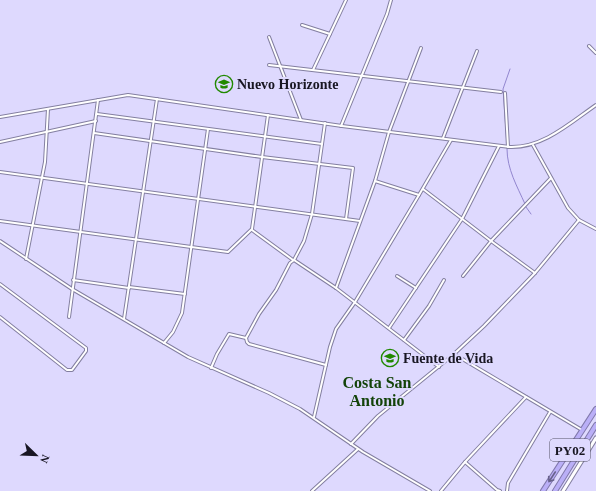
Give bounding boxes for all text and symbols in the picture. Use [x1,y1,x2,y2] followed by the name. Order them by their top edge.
[214,74,234,94] school or university icon: Nuevo Horizonte
[237,77,338,92] place label: Nuevo Horizonte
[380,348,400,368] school or university icon: Fuente de Vida
[403,351,493,366] place label: Fuente de Vida
[343,374,412,409] district label: Costa San Antonio
[16,435,56,475] north arrow
[550,439,590,461] road number: PY02
[38,453,52,465] text: N
[548,471,556,482] one-way arrow

